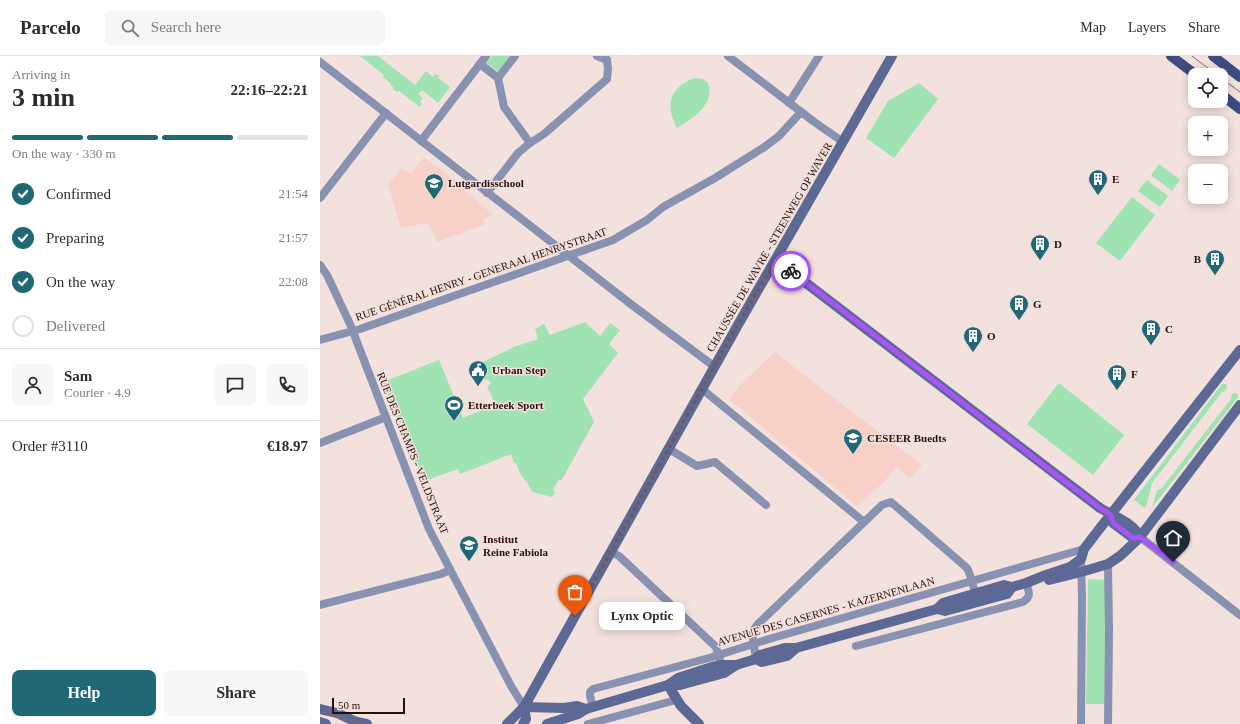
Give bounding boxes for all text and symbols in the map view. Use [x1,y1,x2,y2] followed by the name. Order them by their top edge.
[105,10,385,46] search box
[20,17,81,38] text: Parcelo
[119,17,141,39] icon: search
[151,19,221,35] text: Search here
[1080,20,1106,35] text: Map
[1128,20,1166,35] text: Layers
[1188,20,1220,35] text: Share
[12,67,70,82] text: Arriving in
[1188,68,1228,204] map controls
[1188,68,1228,108] button: locate
[231,82,308,98] text: 22:16–22:21
[12,83,75,112] text: 3 min
[1188,116,1228,156] button: +
[704,140,834,354] street label: CHAUSSÉE DE WAVRE - STEENWEG OP WAVER
[12,146,116,161] text: On the way · 330 m
[1188,164,1228,204] button: −
[1087,168,1109,196] building icon: E
[423,172,445,200] school or university icon: Lutgardisschool
[1112,173,1119,185] place label: E
[448,177,524,189] place label: Lutgardisschool
[12,183,34,205] icon: check
[46,186,111,202] text: Confirmed
[278,186,308,201] text: 21:54
[354,225,608,323] street label: RUE GÉNÉRAL HENRY - GENERAAL HENRYSTRAAT
[12,227,34,249] icon: check
[46,230,104,246] text: Preparing
[278,230,308,245] text: 21:57
[1029,233,1051,261] building icon: D
[1054,238,1062,250] place label: D
[1204,248,1226,276] building icon: B
[771,251,811,291] courier
[1194,253,1202,265] place label: B
[780,260,802,282] icon: bike
[12,271,34,293] icon: check
[46,274,115,290] text: On the way
[278,274,308,289] text: 22:08
[1008,293,1030,321] building icon: G
[1033,298,1042,310] place label: G
[46,318,105,334] text: Delivered
[1140,318,1162,346] building icon: C
[1165,323,1173,335] place label: C
[962,325,984,353] building icon: O
[987,330,996,342] place label: O
[467,359,489,387] public building icon: Urban Step
[1106,363,1128,391] building icon: F
[12,364,54,406] button: person
[214,364,256,406] button: chat
[266,364,308,406] button: phone
[492,364,546,376] place label: Urban Step
[64,368,92,384] text: Sam
[1131,368,1138,380] place label: F
[375,370,451,536] street label: RUE DES CHAMPS - VELDSTRAAT
[64,385,131,400] text: Courier · 4.9
[443,394,465,422] sports icon: Etterbeek Sport
[468,399,544,411] place label: Etterbeek Sport
[842,427,864,455] school or university icon: CESEER Buedts
[867,432,947,444] place label: CESEER Buedts
[12,438,88,454] text: Order #3110
[267,438,308,454] text: €18.97
[1156,521,1190,562] pin
[1162,527,1184,549] icon: home
[483,533,549,558] place label: Institut Reine Fabiola
[458,534,480,562] school or university icon: Institut Reine Fabiola
[716,574,936,648] street label: AVENUE DES CASERNES - KAZERNENLAAN
[558,575,592,616] pin
[564,581,586,603] icon: bag
[599,602,685,630] callout: Lynx Optic
[611,608,673,623] text: Lynx Optic
[12,670,156,716] button: Help
[164,670,308,716] button: Share
[332,696,405,715] scale bar
[338,699,360,711] text: 50 m

